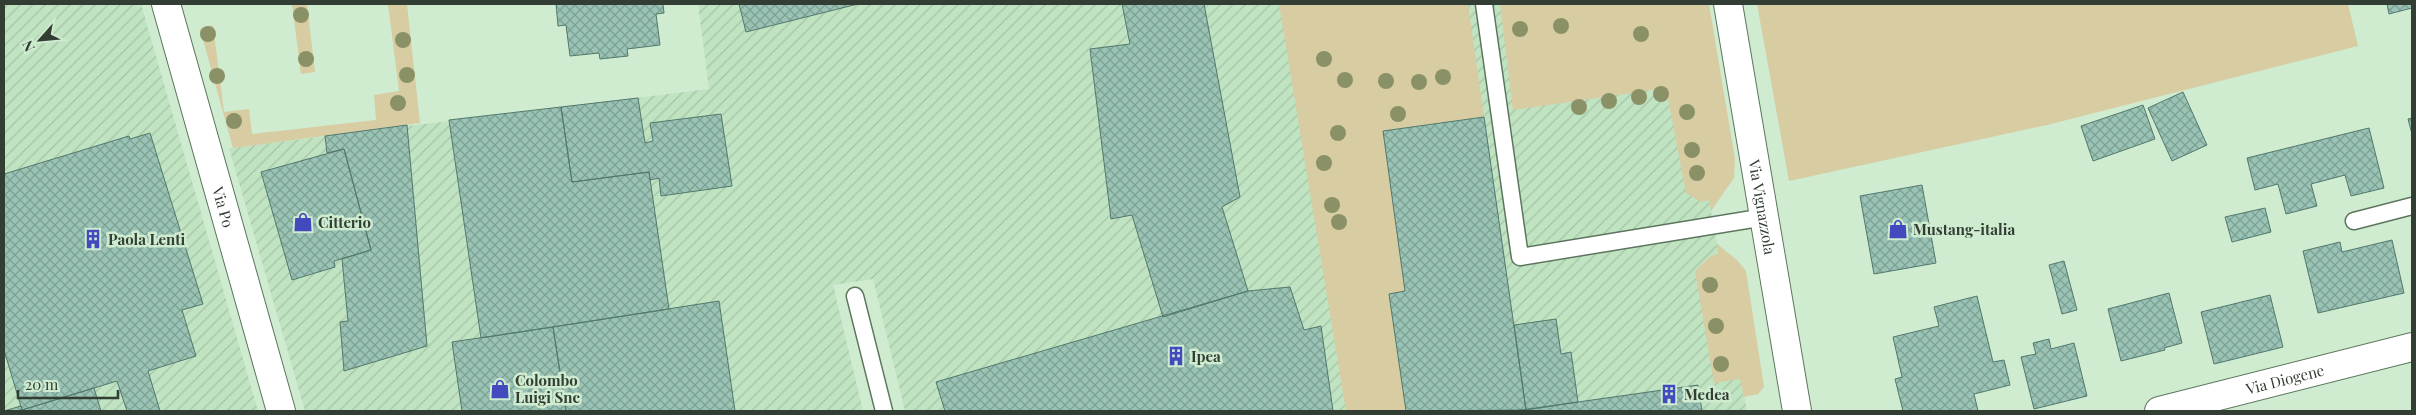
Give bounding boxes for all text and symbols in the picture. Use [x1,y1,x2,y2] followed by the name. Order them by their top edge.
[15,15,65,65] north arrow
[17,37,39,55] text: N
[1744,157,1780,257] street label: Via Vignazzola
[208,183,239,230] street label: Via Po
[292,211,314,233] shop icon: Citterio
[318,212,371,232] place label: Citterio
[1887,218,1909,240] shop icon: Mustang-italia
[1913,219,2015,239] place label: Mustang-italia
[82,228,104,250] building icon: Paola Lenti
[108,229,186,249] place label: Paola Lenti
[1165,345,1187,367] building icon: Ipea
[1191,346,1221,366] place label: Ipea
[2243,360,2326,399] street label: Via Diogene
[18,368,118,400] scale bar
[515,370,580,407] place label: Colombo Luigi Snc
[25,374,59,394] text: 20 m
[489,378,511,400] shop icon: Colombo Luigi Snc
[1658,383,1680,405] building icon: Medea
[1684,384,1730,404] place label: Medea

